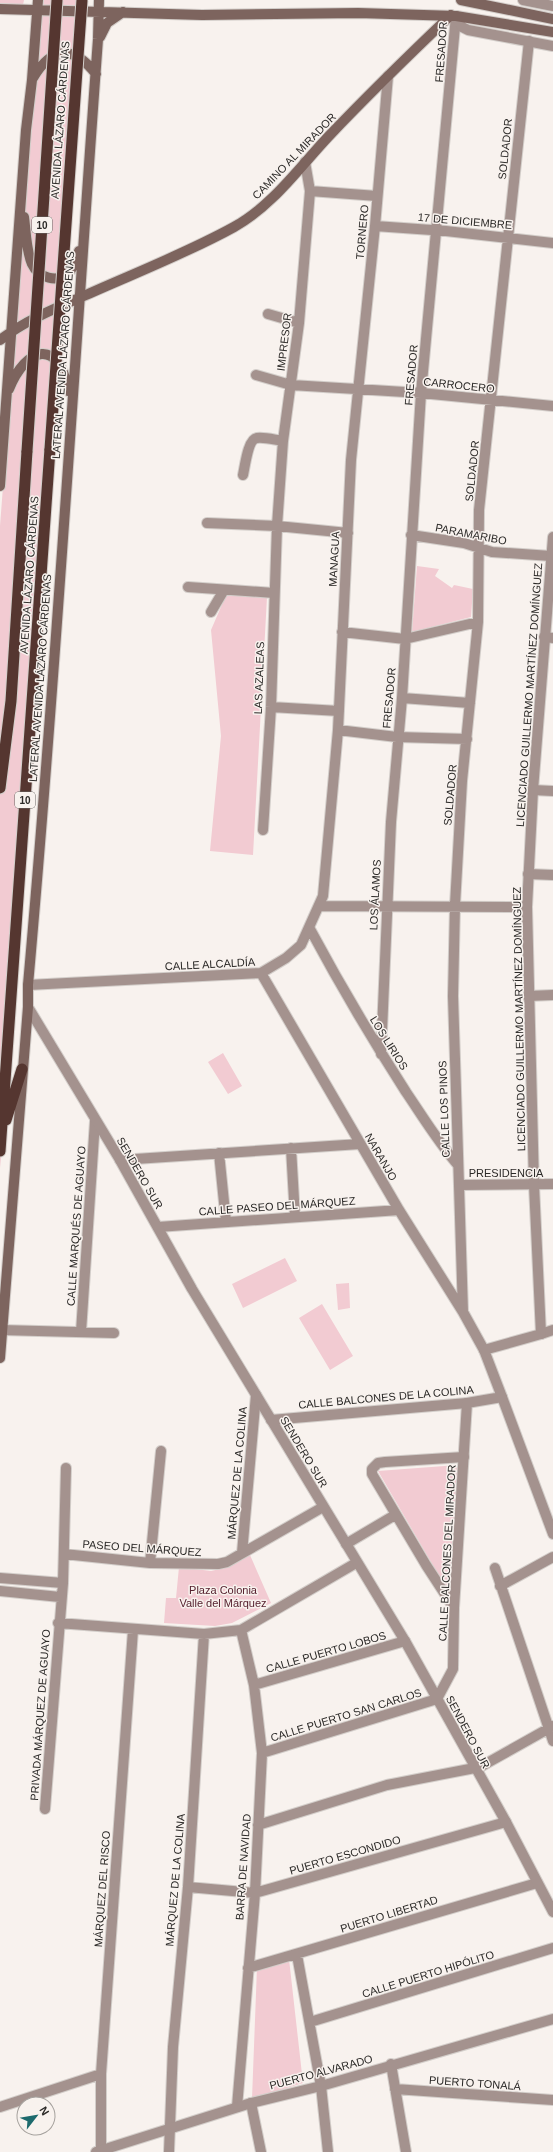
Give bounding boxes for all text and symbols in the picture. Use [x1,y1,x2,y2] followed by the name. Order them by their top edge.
[433,21,449,83] street label: FRESADOR
[48,41,72,199] street label: AVENIDA LÁZARO CÁRDENAS
[250,111,338,201] street label: CAMINO AL MIRADOR
[496,118,514,180] street label: SOLDADOR
[354,204,370,260] street label: TORNERO
[417,211,513,231] street label: 17 DE DICIEMBRE
[32,217,52,233] road number: 10
[50,251,76,459] street label: LATERAL AVENIDA LÁZARO CÁRDENAS
[274,312,294,372] street label: IMPRESOR
[402,344,420,406] street label: FRESADOR
[423,375,496,395] street label: CARROCERO
[463,440,481,502] street label: SOLDADOR
[17,496,41,654] street label: AVENIDA LÁZARO CÁRDENAS
[434,521,508,547] street label: PARAMARIBO
[327,530,341,587] street label: MANAGUA
[514,562,544,827] street label: LICENCIADO GUILLERMO MARTÍNEZ DOMÍNGUEZ
[27,574,53,782] street label: LATERAL AVENIDA LÁZARO CÁRDENAS
[252,641,266,715] street label: LAS AZALEAS
[380,667,398,729] street label: FRESADOR
[441,764,459,826] street label: SOLDADOR
[15,792,35,808] road number: 10
[367,859,383,931] street label: LOS ÁLAMOS
[511,886,527,1151] street label: LICENCIADO GUILLERMO MARTÍNEZ DOMÍNGUEZ
[164,956,256,972] street label: CALLE ALCALDÍA
[368,1014,410,1072] street label: LOS LIRIOS
[436,1060,452,1158] street label: CALLE LOS PINOS
[363,1131,400,1183] street label: NARANJO
[115,1135,165,1211] street label: SENDERO SUR
[64,1145,88,1307] street label: CALLE MARQUÉS DE AGUAYO
[469,1167,544,1179] street label: PRESIDENCIA
[198,1195,356,1217] street label: CALLE PASEO DEL MÁRQUEZ
[298,1383,475,1411] street label: CALLE BALCONES DE LA COLINA
[225,1405,249,1540] street label: MÁRQUEZ DE LA COLINA
[278,1414,330,1490] street label: SENDERO SUR
[436,1464,458,1642] street label: CALLE BALCONES DEL MIRADOR
[82,1538,202,1558] street label: PASEO DEL MÁRQUEZ
[179,1584,267,1609] park label: Plaza Colonia Valle del Márquez
[28,1628,52,1801] street label: PRIVADA MÁRQUEZ DE AGUAYO
[265,1629,387,1675] street label: CALLE PUERTO LOBOS
[269,1686,423,1744] street label: CALLE PUERTO SAN CARLOS
[444,1694,492,1770] street label: SENDERO SUR
[163,1812,187,1947] street label: MÁRQUEZ DE LA COLINA
[233,1813,253,1921] street label: BARRA DE NAVIDAD
[92,1830,112,1948] street label: MÁRQUEZ DEL RISCO
[288,1833,402,1877] street label: PUERTO ESCONDIDO
[339,1893,439,1935] street label: PUERTO LIBERTAD
[360,1948,496,2000] street label: CALLE PUERTO HIPÓLITO
[268,2052,374,2092] street label: PUERTO ALVARADO
[429,2074,522,2092] street label: PUERTO TONALÁ
[16,2096,56,2136] north arrow
[37,2104,52,2117] text: N

